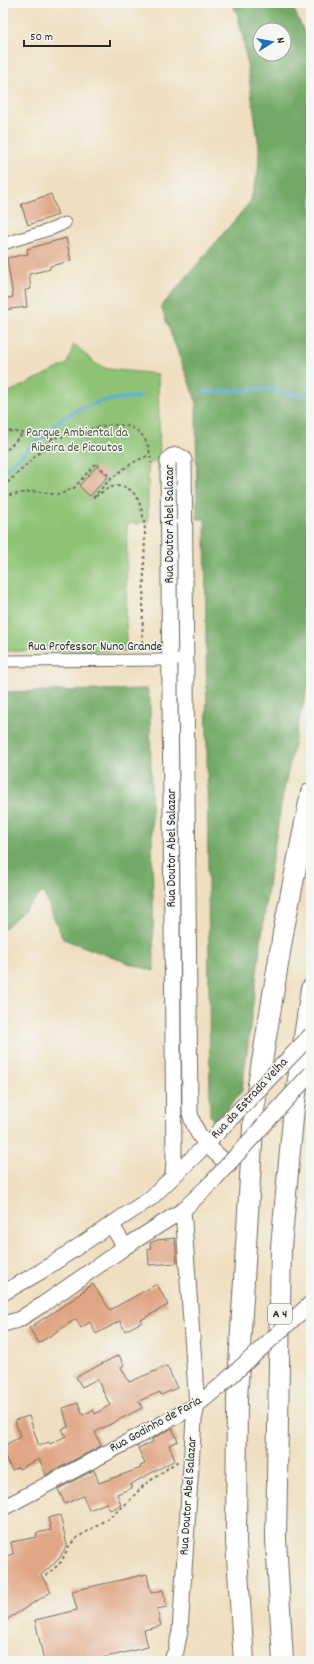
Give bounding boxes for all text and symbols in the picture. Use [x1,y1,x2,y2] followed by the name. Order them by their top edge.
[24,22,110,48] scale bar
[252,22,292,62] north arrow
[30,29,53,46] text: 50 m
[271,36,288,45] text: N
[26,424,129,458] park label: Parque Ambiental da Ribeira de Picoutos
[161,464,180,583] street label: Rua Doutor Abel Salazar
[28,638,162,657] street label: Rua Professor Nuno Grande
[163,788,182,907] street label: Rua Doutor Abel Salazar
[207,1053,294,1144] street label: Rua da Estrada Velha
[268,1304,292,1324] road number: A 4
[107,1391,206,1458] street label: Rua Godinho de Faria
[175,1436,203,1556] street label: Rua Doutor Abel Salazar

